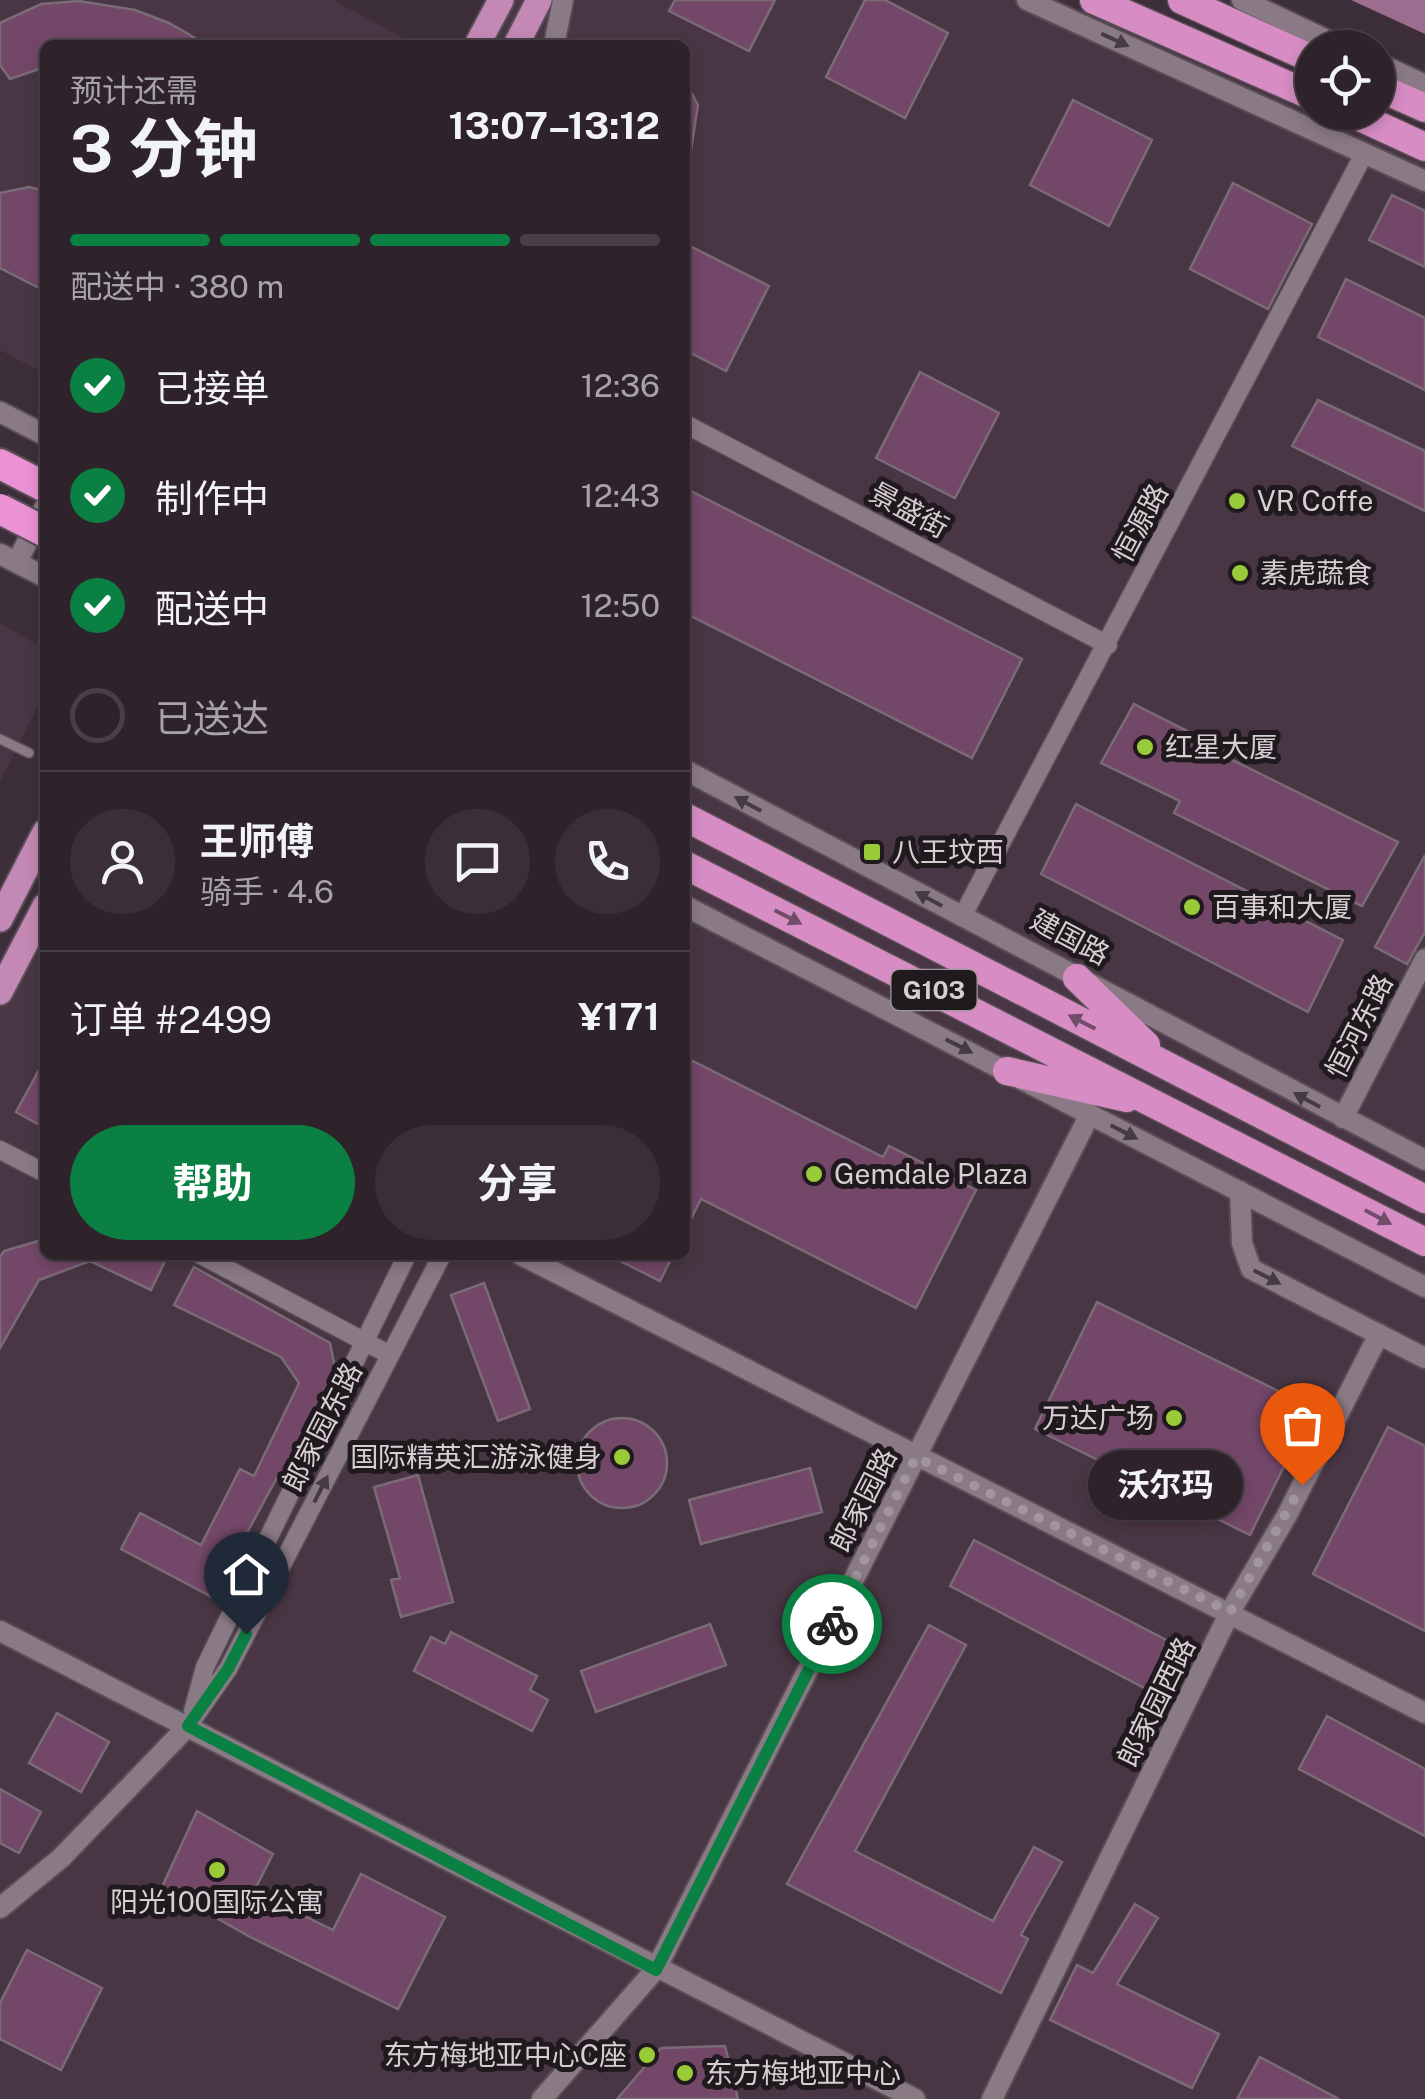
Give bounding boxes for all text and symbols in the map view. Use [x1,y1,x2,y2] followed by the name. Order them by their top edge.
[1295,30,1395,130] map controls
[1295,30,1395,130] button: locate
[1101,32,1130,49] one-way arrow
[70,72,198,109] text: 预计还需
[449,103,660,148] text: 13:07–13:12
[70,110,258,187] text: 3 分钟
[70,268,284,305] text: 配送中 · 380 m
[70,358,125,413] icon: check
[155,366,269,411] text: 已接单
[581,367,660,404] text: 12:36
[70,468,125,523] icon: check
[864,475,954,544] street label: 景盛街
[155,476,269,521] text: 制作中
[581,477,660,514] text: 12:43
[1105,478,1174,568] street label: 恒源路
[1257,484,1373,517] place label: VR Coffe
[1226,490,1248,512] marker: VR Coffe
[1260,556,1372,589] place label: 素虎蔬食
[1229,562,1251,584] marker: 素虎蔬食
[70,578,125,633] icon: check
[155,586,269,631] text: 配送中
[581,587,660,624] text: 12:50
[155,696,269,741] text: 已送达
[1165,730,1277,763] place label: 红星大厦
[1134,736,1156,758] marker: 红星大厦
[734,796,763,813] one-way arrow
[70,809,175,914] button: person
[425,809,530,914] button: chat
[555,809,660,914] button: phone
[200,819,314,864] text: 王师傅
[892,835,1004,868] place label: 八王坟西
[861,841,883,863] marker: 八王坟西
[200,873,334,910] text: 骑手 · 4.6
[1212,890,1352,923] place label: 百事和大厦
[914,891,943,908] one-way arrow
[1181,896,1203,918] marker: 百事和大厦
[1025,902,1115,971] street label: 建国路
[773,908,802,925] one-way arrow
[1318,968,1399,1083] street label: 恒河东路
[892,970,976,1010] road number: G103
[578,994,660,1039] text: ¥171
[70,997,272,1042] text: 订单 #2499
[1068,1014,1097,1031] one-way arrow
[944,1037,973,1054] one-way arrow
[1293,1091,1322,1108] one-way arrow
[1110,1123,1139,1140] one-way arrow
[70,1125,355,1240] button: 帮助
[375,1125,660,1240] button: 分享
[834,1157,1028,1190] place label: Gemdale Plaza
[803,1163,825,1185] marker: Gemdale Plaza
[1364,1208,1393,1225] one-way arrow
[1253,1268,1282,1285] one-way arrow
[275,1357,368,1497] street label: 郎家园东路
[1260,1383,1345,1486] pin
[1275,1398,1330,1453] icon: bag
[1042,1401,1154,1434] place label: 万达广场
[1163,1407,1185,1429] marker: 万达广场
[350,1440,602,1473] place label: 国际精英汇游泳健身
[822,1442,903,1557] street label: 郎家园路
[611,1446,633,1468] marker: 国际精英汇游泳健身
[1087,1450,1242,1520] callout: 沃尔玛
[1117,1466,1214,1503] text: 沃尔玛
[312,1474,329,1503] one-way arrow
[204,1532,289,1635] pin
[219,1547,274,1602] icon: home
[782,1574,882,1674] courier
[805,1597,860,1652] icon: bike
[1110,1632,1201,1772] street label: 郎家园西路
[206,1859,228,1881] marker: 阳光100国际公寓
[110,1885,324,1918] place label: 阳光100国际公寓
[384,2038,627,2071] place label: 东方梅地亚中心C座
[636,2044,658,2066] marker: 东方梅地亚中心C座
[705,2056,901,2089] place label: 东方梅地亚中心
[674,2062,696,2084] marker: 东方梅地亚中心

